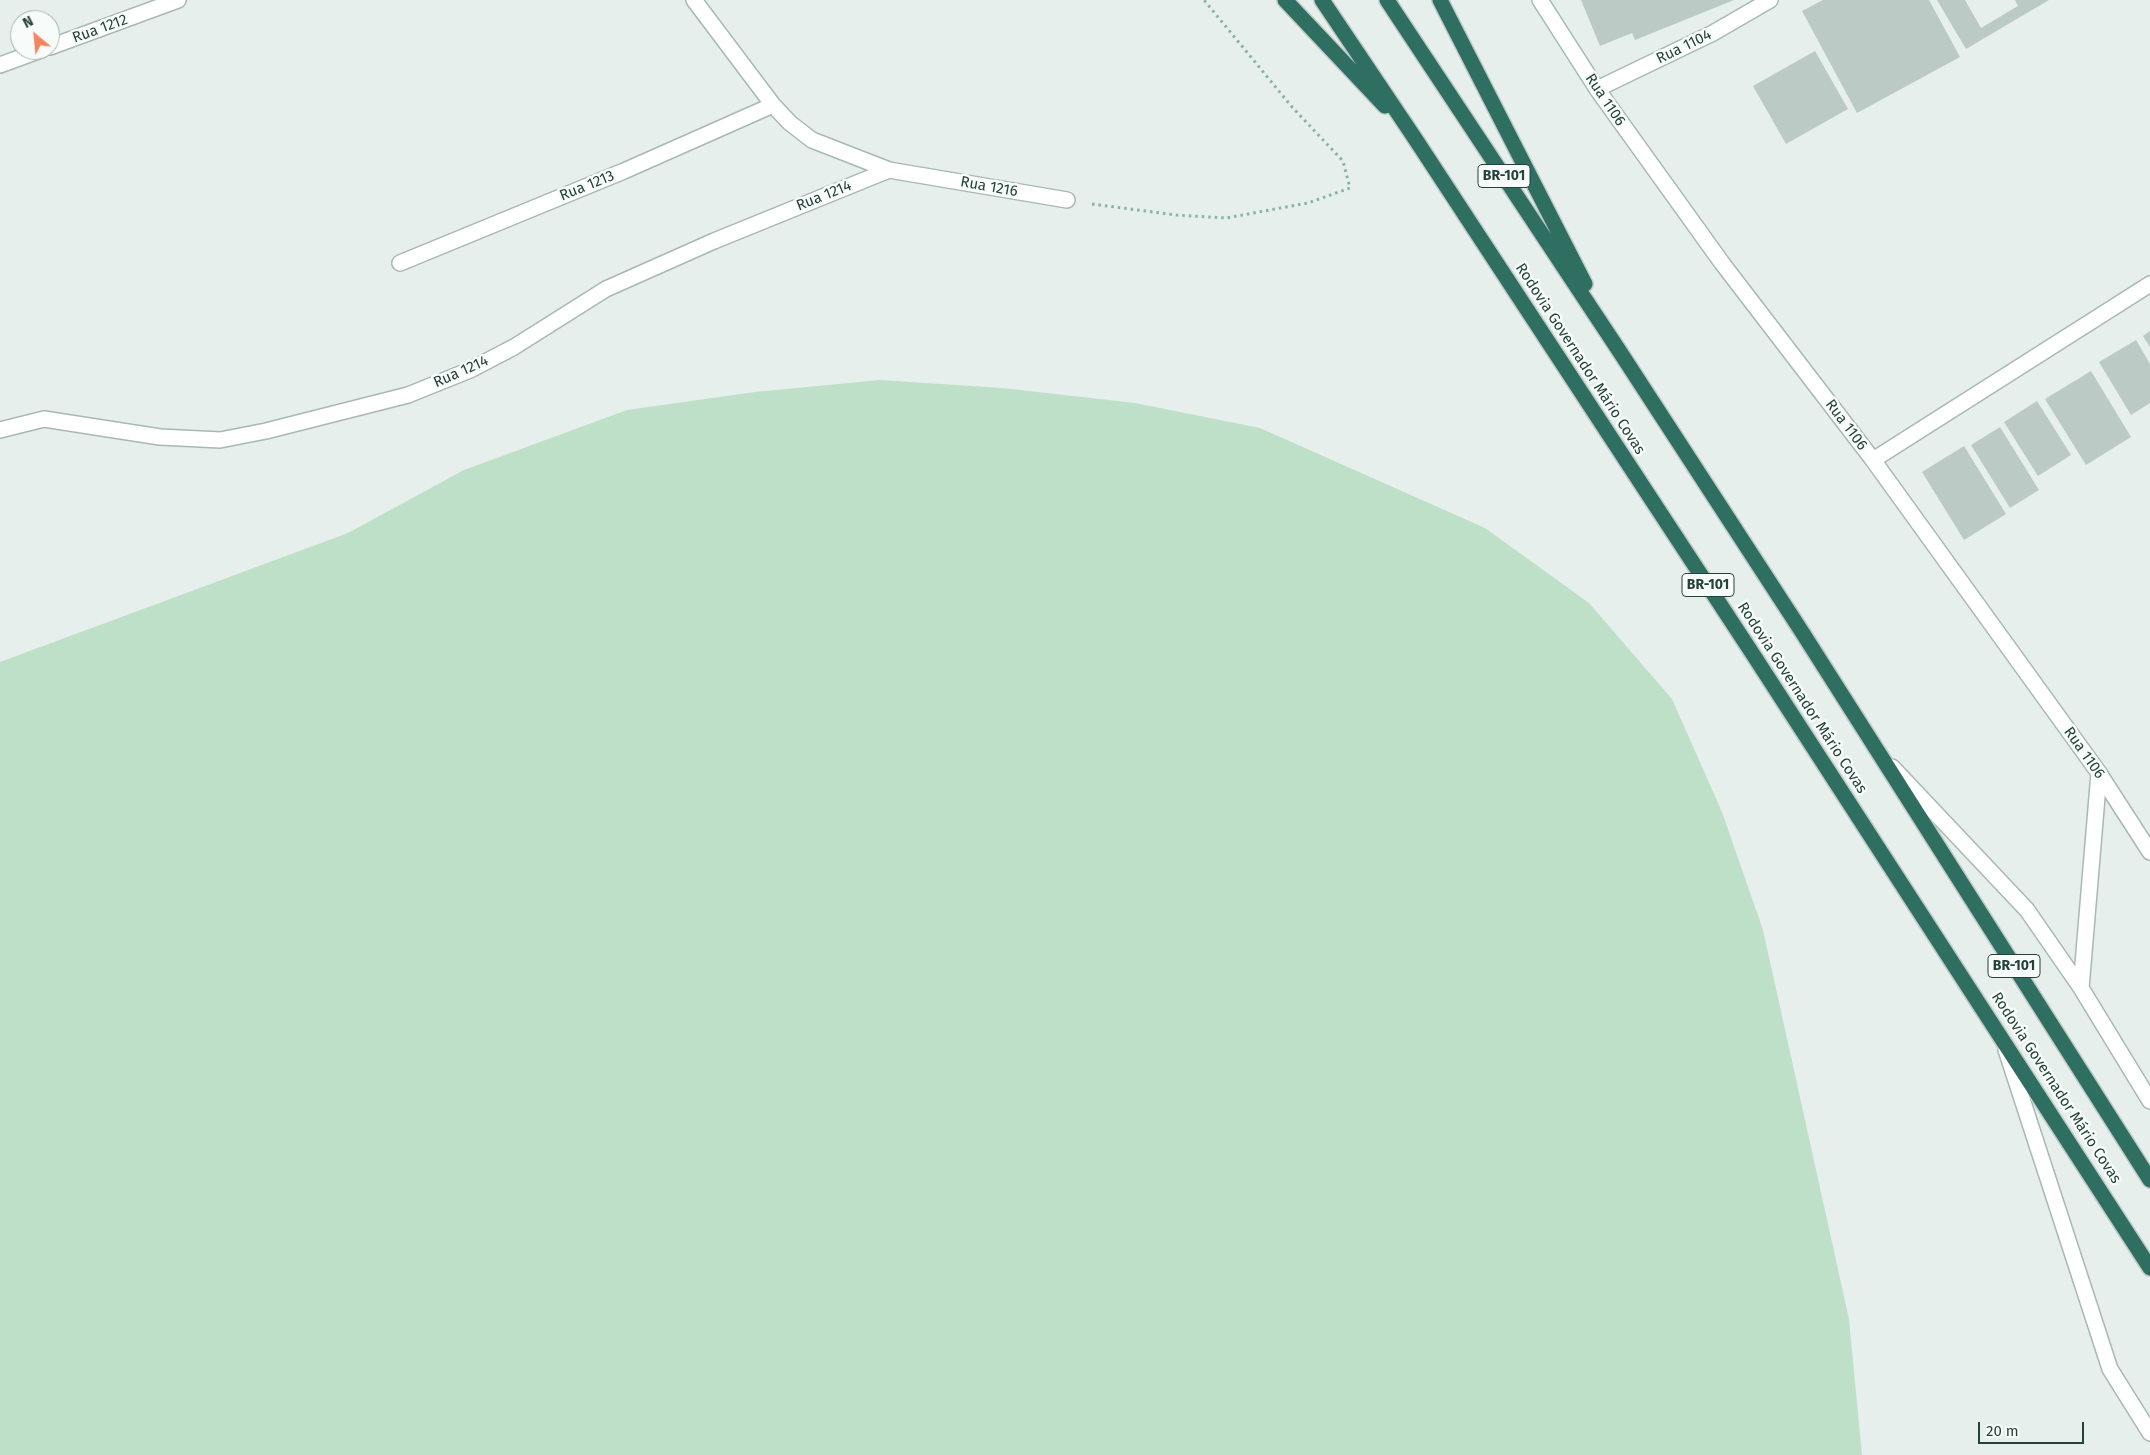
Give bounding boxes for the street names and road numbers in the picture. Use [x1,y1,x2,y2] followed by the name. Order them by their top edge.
[70,11,130,47] street label: Rua 1212
[1654,26,1714,68] street label: Rua 1104
[1581,70,1629,130] street label: Rua 1106
[1478,165,1530,188] road number: BR-101
[557,167,617,205] street label: Rua 1213
[959,173,1019,201] street label: Rua 1216
[794,177,854,215] street label: Rua 1214
[1511,260,1649,458] street label: Rodovia Governador Mário Covas
[431,352,491,392] street label: Rua 1214
[1821,396,1871,454] street label: Rua 1106
[1682,574,1734,596] road number: BR-101
[1733,599,1871,797] street label: Rodovia Governador Mário Covas
[2060,724,2108,782] street label: Rua 1106
[1988,954,2040,978] road number: BR-101
[1987,989,2125,1187] street label: Rodovia Governador Mário Covas

